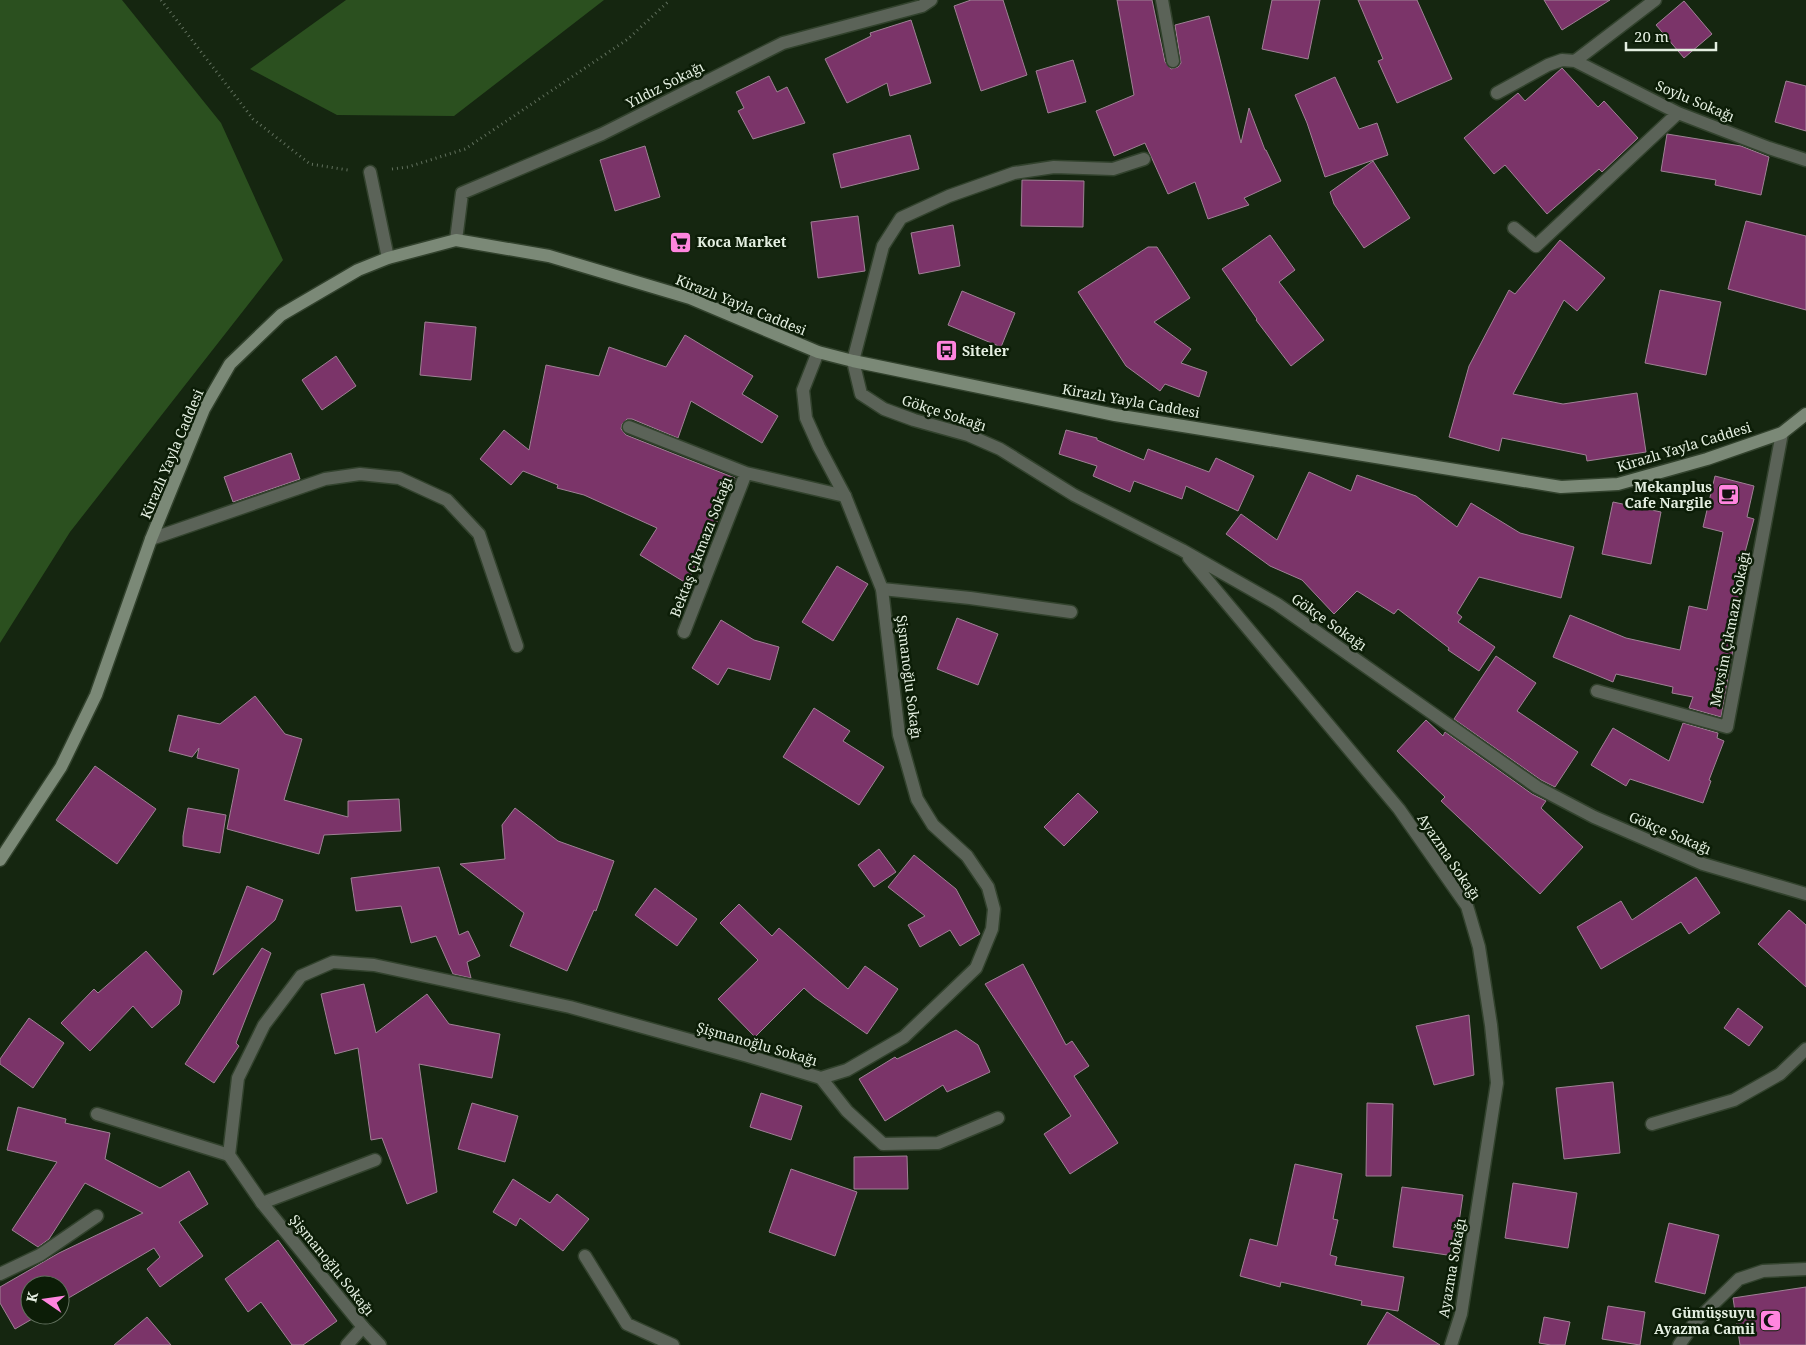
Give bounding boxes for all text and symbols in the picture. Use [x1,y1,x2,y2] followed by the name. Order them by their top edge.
[1626,20,1716,52] scale bar
[1634,26,1669,46] text: 20 m
[622,57,708,113] street label: Yıldız Sokağı
[1653,75,1738,126] street label: Soylu Sokağı
[669,230,693,254] supermarket icon: Koca Market
[697,232,787,251] place label: Koca Market
[673,270,810,340] street label: Kirazlı Yayla Caddesi
[934,339,958,363] bus stop icon: Siteler
[962,341,1010,360] place label: Siteler
[1061,379,1202,422] street label: Kirazlı Yayla Caddesi
[136,385,208,522] street label: Kirazlı Yayla Caddesi
[899,390,989,435] street label: Gökçe Sokağı
[1614,417,1754,476] street label: Kirazlı Yayla Caddesi
[665,473,736,620] street label: Bektaş Çıkmazı Sokağı
[1624,477,1712,512] place label: Mekanplus Cafe Nargile
[1716,483,1740,507] cafe icon: Mekanplus Cafe Nargile
[1705,549,1754,708] street label: Mevsim Çıkmazı Sokağı
[1288,589,1371,655] street label: Gökçe Sokağı
[892,614,927,741] street label: Şişmanoğlu Sokağı
[1626,807,1715,859] street label: Gökçe Sokağı
[1413,810,1486,904] street label: Ayazma Sokağı
[695,1017,820,1070] street label: Şişmanoğlu Sokağı
[286,1210,379,1320] street label: Şişmanoğlu Sokağı
[1433,1216,1470,1319] street label: Ayazma Sokağı
[20,1275,70,1325] north arrow
[21,1289,42,1304] text: K
[1654,1303,1755,1338] place label: Gümüşsuyu Ayazma Camii
[1759,1309,1783,1333] mosque icon: Gümüşsuyu Ayazma Camii

